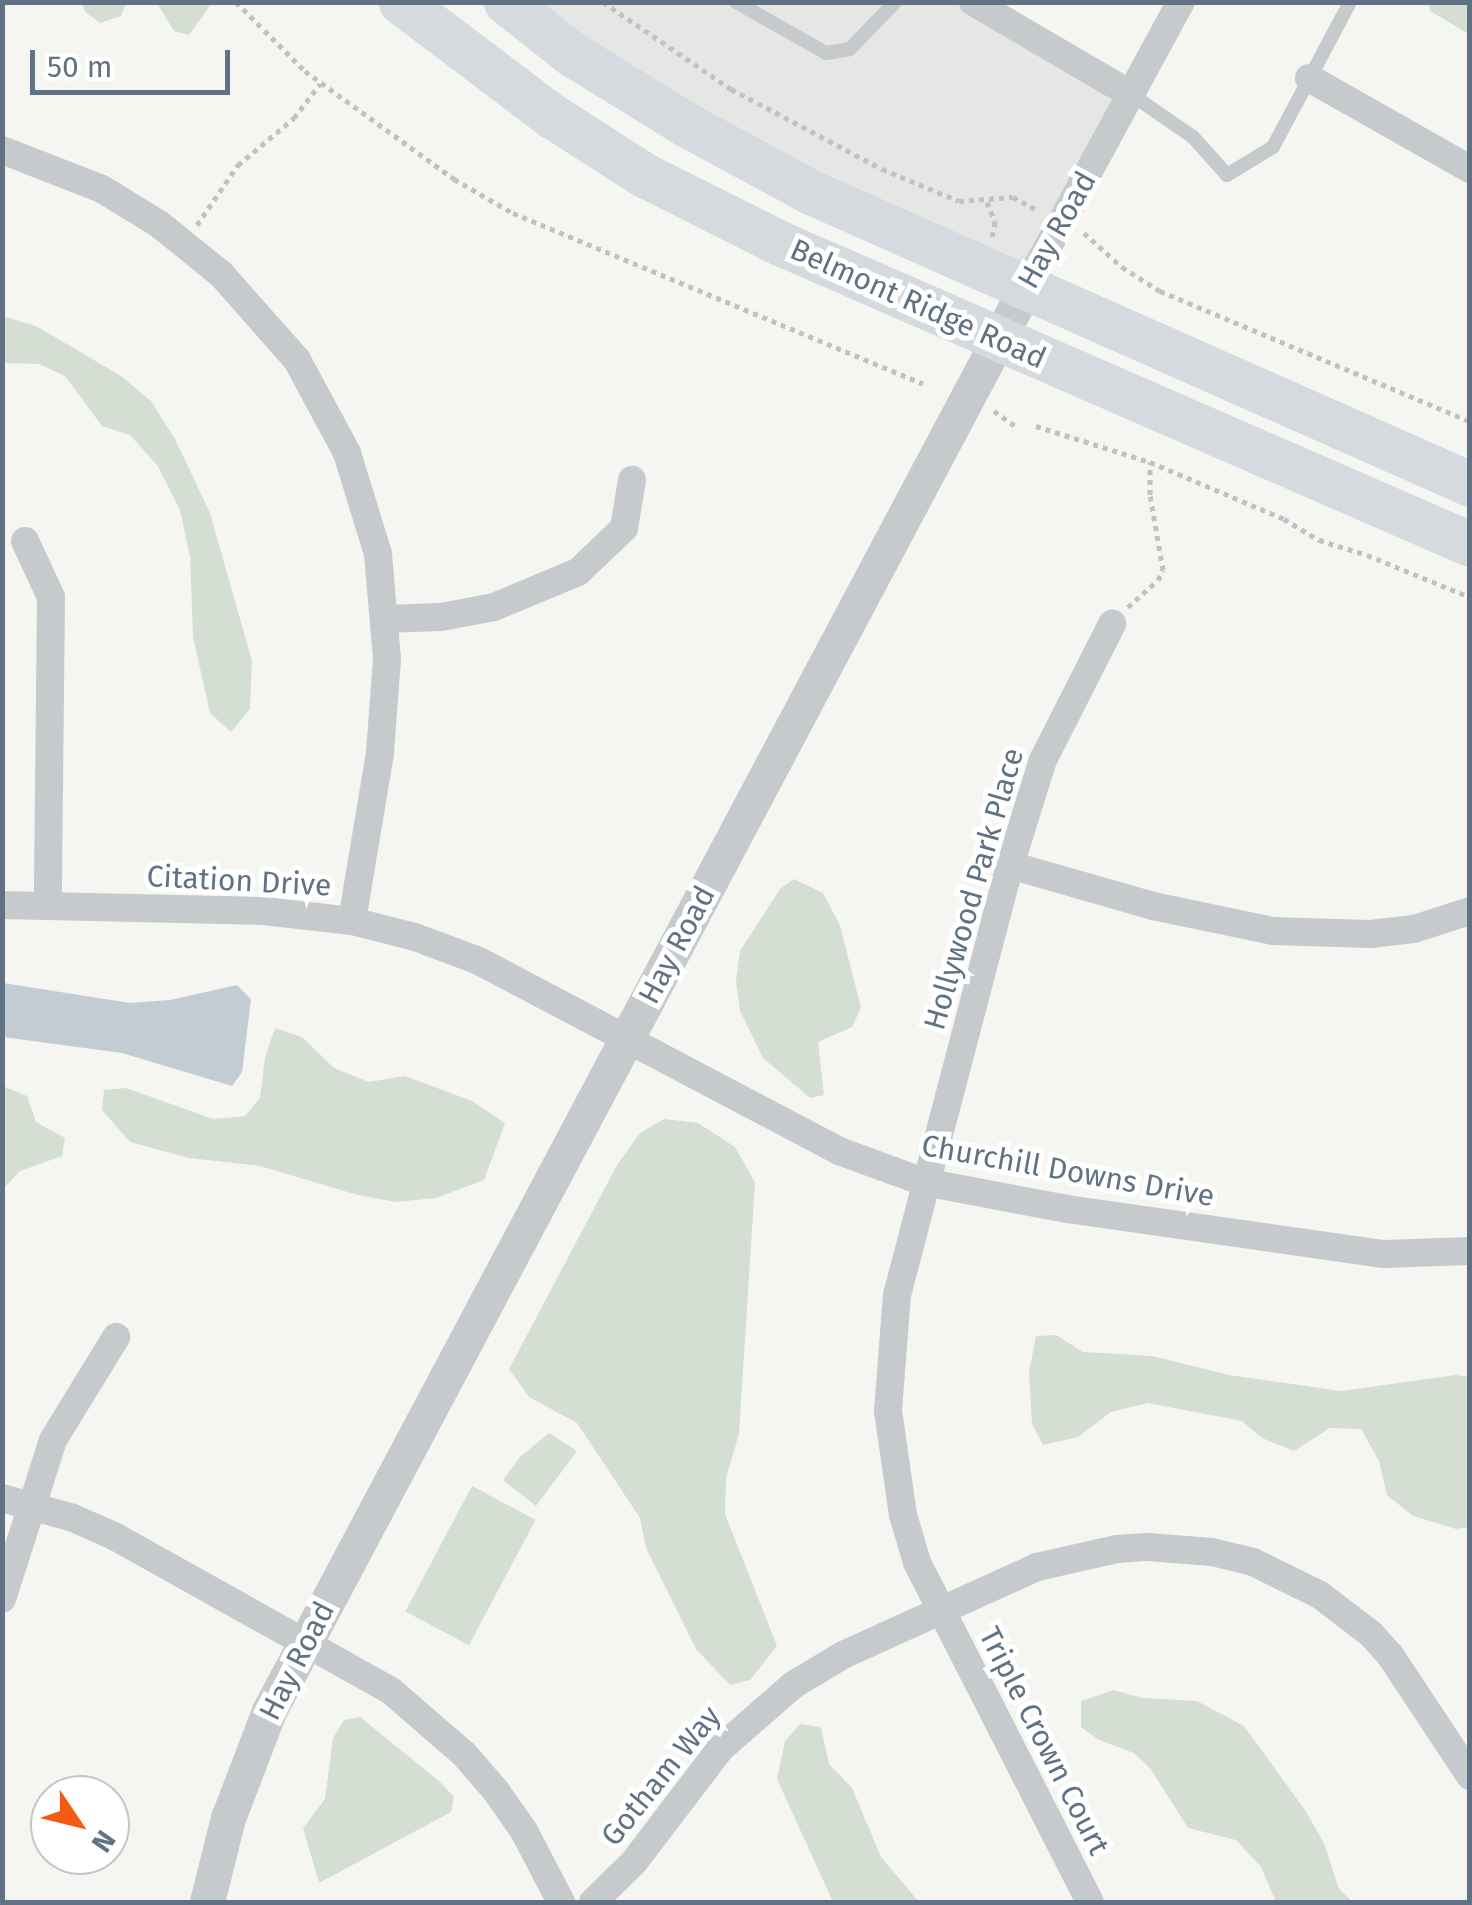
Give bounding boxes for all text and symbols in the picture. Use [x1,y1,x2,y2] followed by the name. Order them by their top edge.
[35,30,235,92] scale bar
[47,49,112,85] text: 50 m
[1010,165,1104,295] street label: Hay Road
[785,231,1051,377] street label: Belmont Ridge Road
[917,744,1031,1034] street label: Hollywood Park Place
[146,858,332,904] street label: Citation Drive
[631,880,723,1010] street label: Hay Road
[919,1128,1217,1214] street label: Churchill Downs Drive
[252,1596,342,1726] street label: Hay Road
[971,1621,1117,1861] street label: Triple Crown Court
[594,1699,728,1853] street label: Gotham Way
[30,1775,130,1875] north arrow
[85,1824,122,1858] text: N

